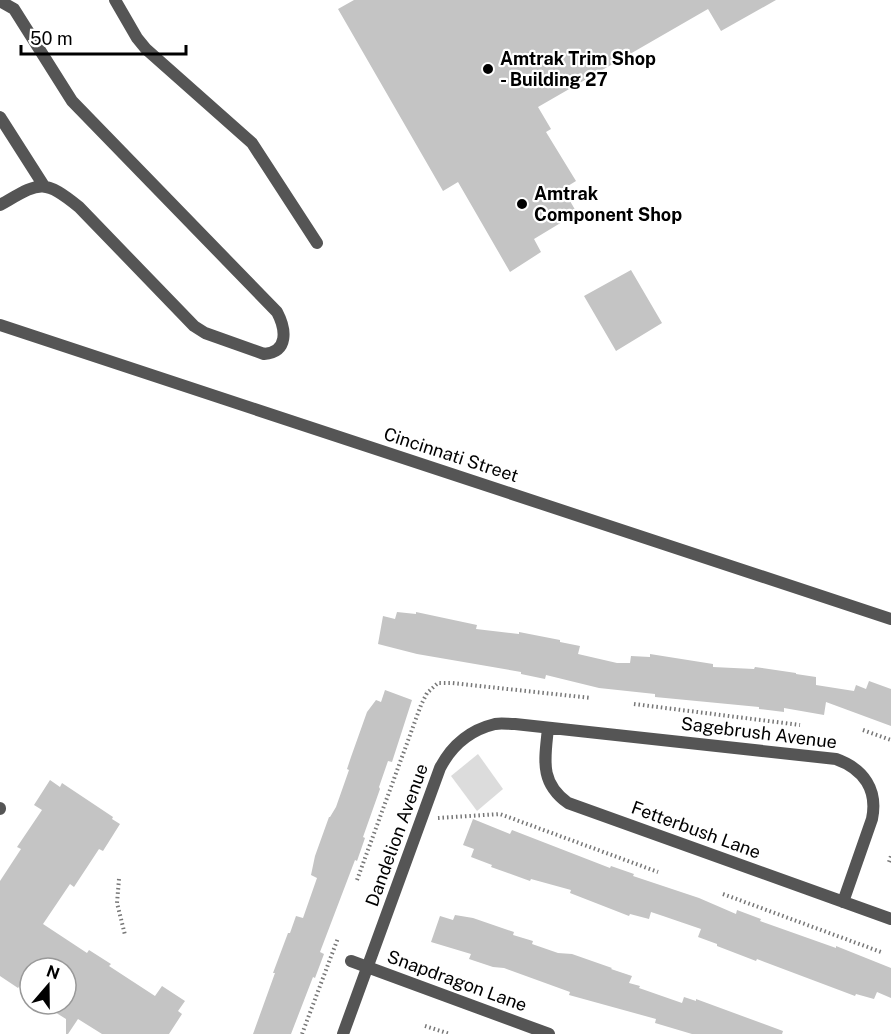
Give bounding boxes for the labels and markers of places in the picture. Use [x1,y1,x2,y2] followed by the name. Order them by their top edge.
[500,48,656,90] place label: Amtrak Trim Shop - Building 27
[481,62,495,76] marker: Amtrak Trim Shop - Building 27
[534,183,682,225] place label: Amtrak Component Shop
[515,197,529,211] marker: Amtrak Component Shop

